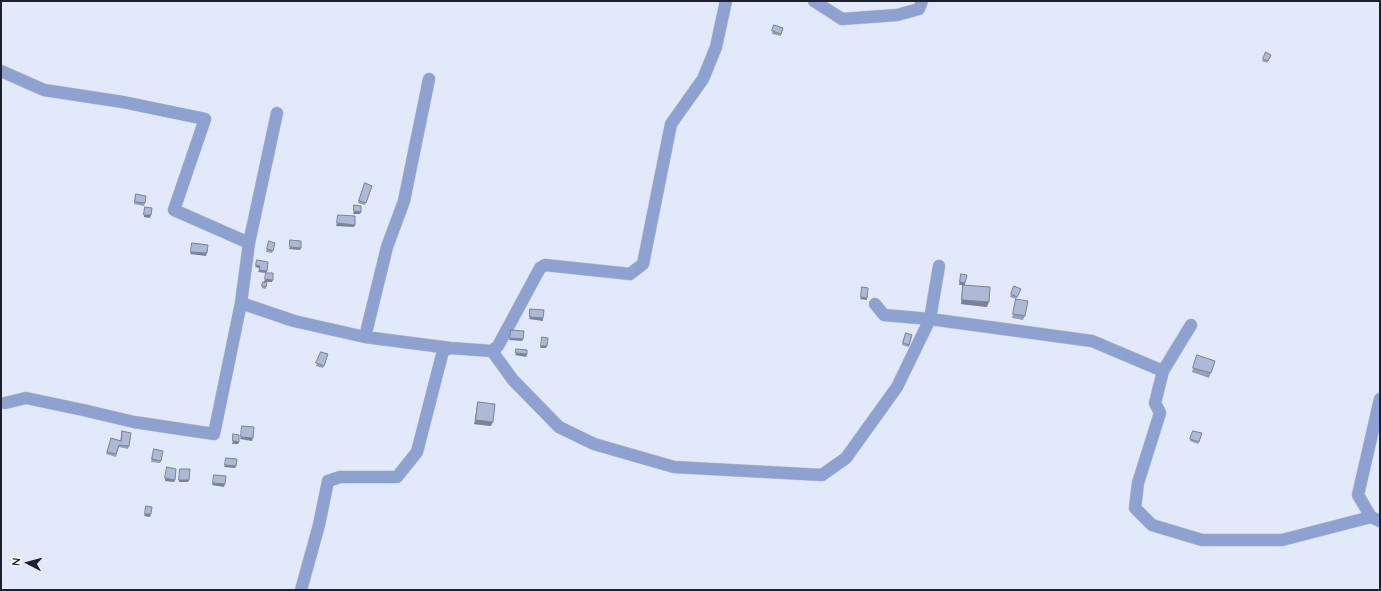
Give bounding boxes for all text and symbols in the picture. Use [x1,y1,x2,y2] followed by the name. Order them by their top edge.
[8,543,48,583] north arrow
[9,557,23,567] text: N

